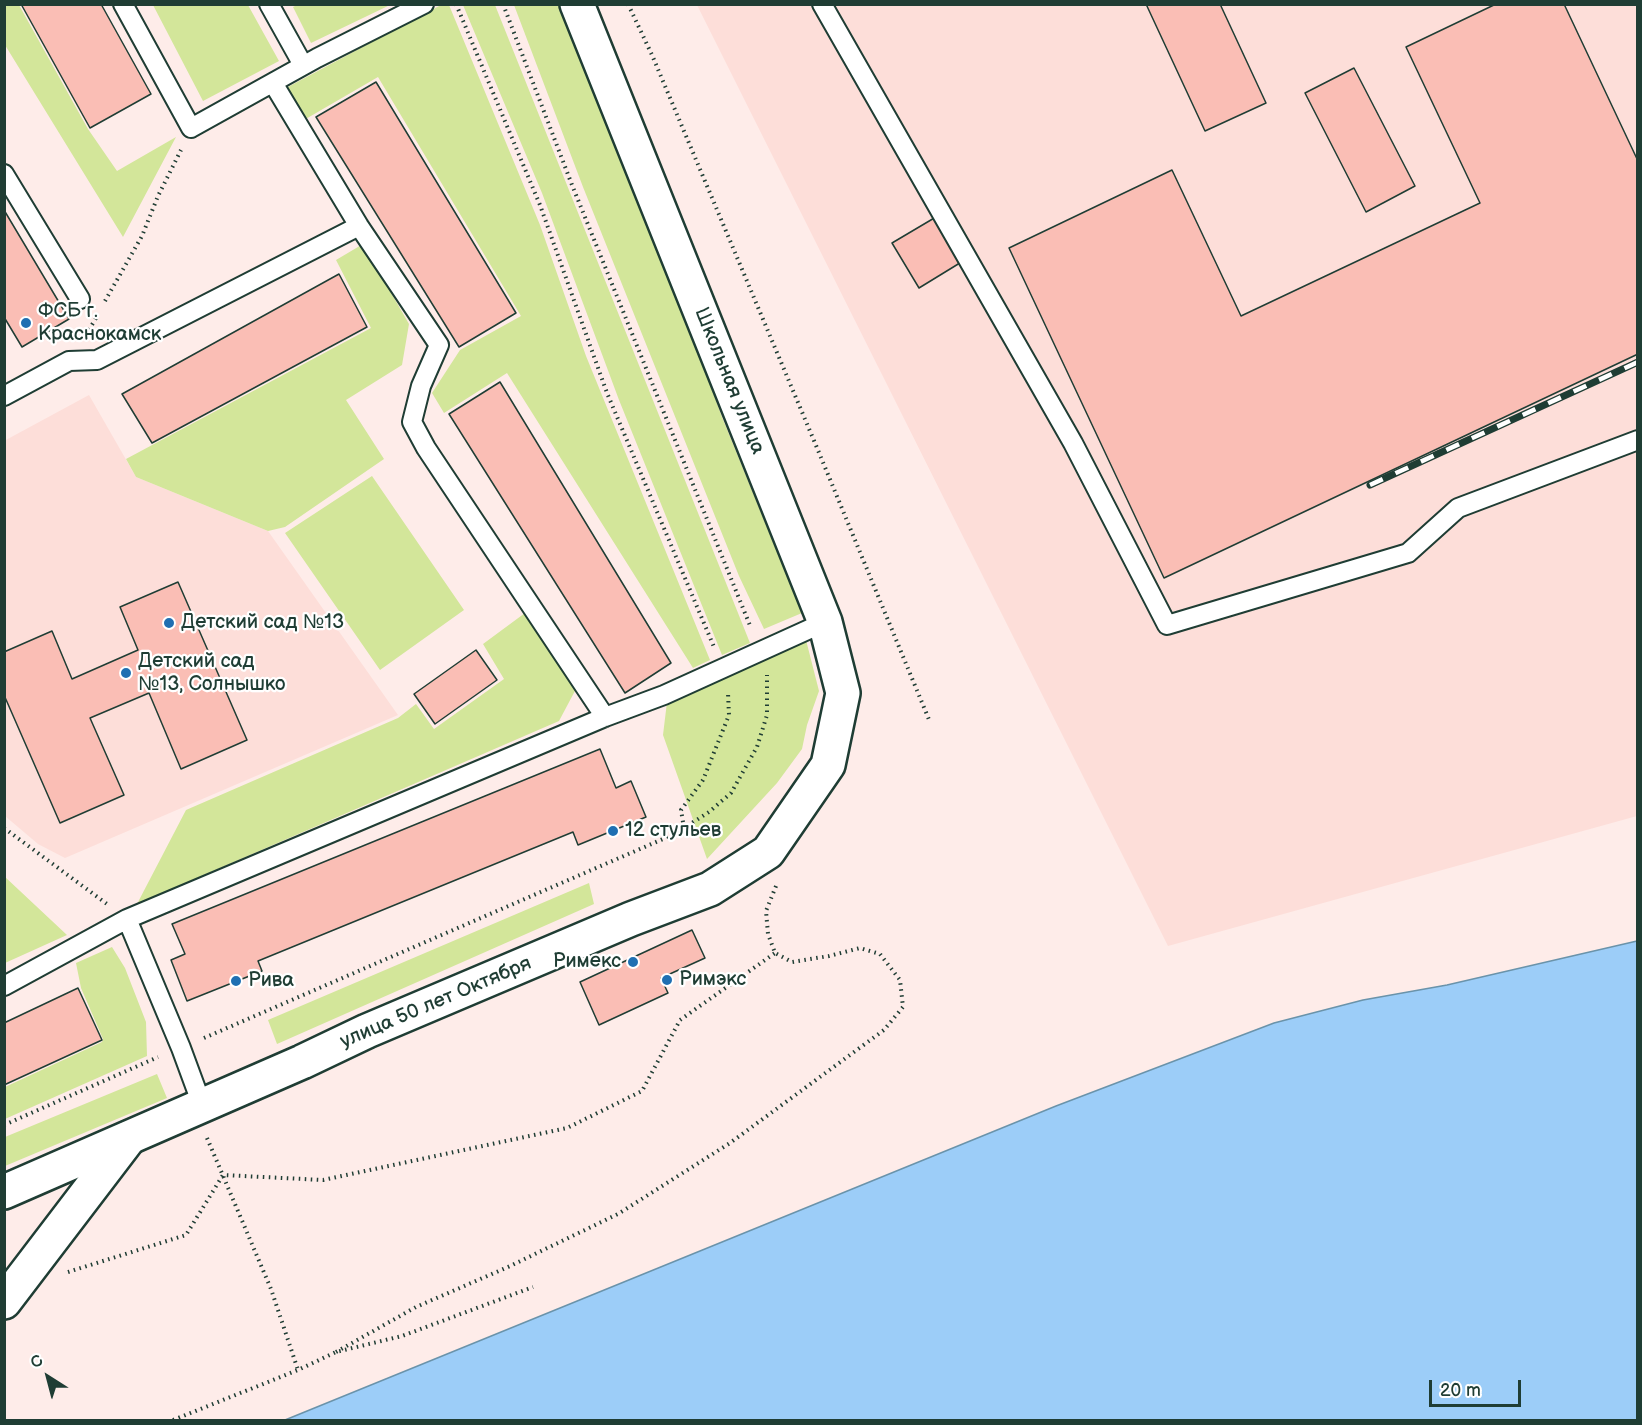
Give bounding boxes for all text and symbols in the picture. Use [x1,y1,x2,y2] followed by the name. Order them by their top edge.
[38,300,161,347] place label: ФСБ г. Краснокамск
[689,304,769,458] street label: Школьная улица
[19,316,33,330] marker: ФСБ г. Краснокамск
[181,611,344,635] place label: Детский сад №13
[162,616,176,630] marker: Детский сад №13
[138,650,286,697] place label: Детский сад №13, Солнышко
[119,666,133,680] marker: Детский сад №13, Солнышко
[625,819,721,843] place label: 12 стульев
[606,824,620,838] marker: 12 стульев
[553,950,621,974] place label: Римекс
[337,952,535,1054] street label: улица 50 лет Октября
[626,955,640,969] marker: Римекс
[679,968,746,992] place label: Римэкс
[248,969,294,993] place label: Рива
[660,973,674,987] marker: Римэкс
[229,974,243,988] marker: Рива
[18,1347,78,1407] north arrow
[27,1351,47,1373] text: С
[1432,1368,1524,1406] scale bar
[1440,1380,1481,1401] text: 20 m

